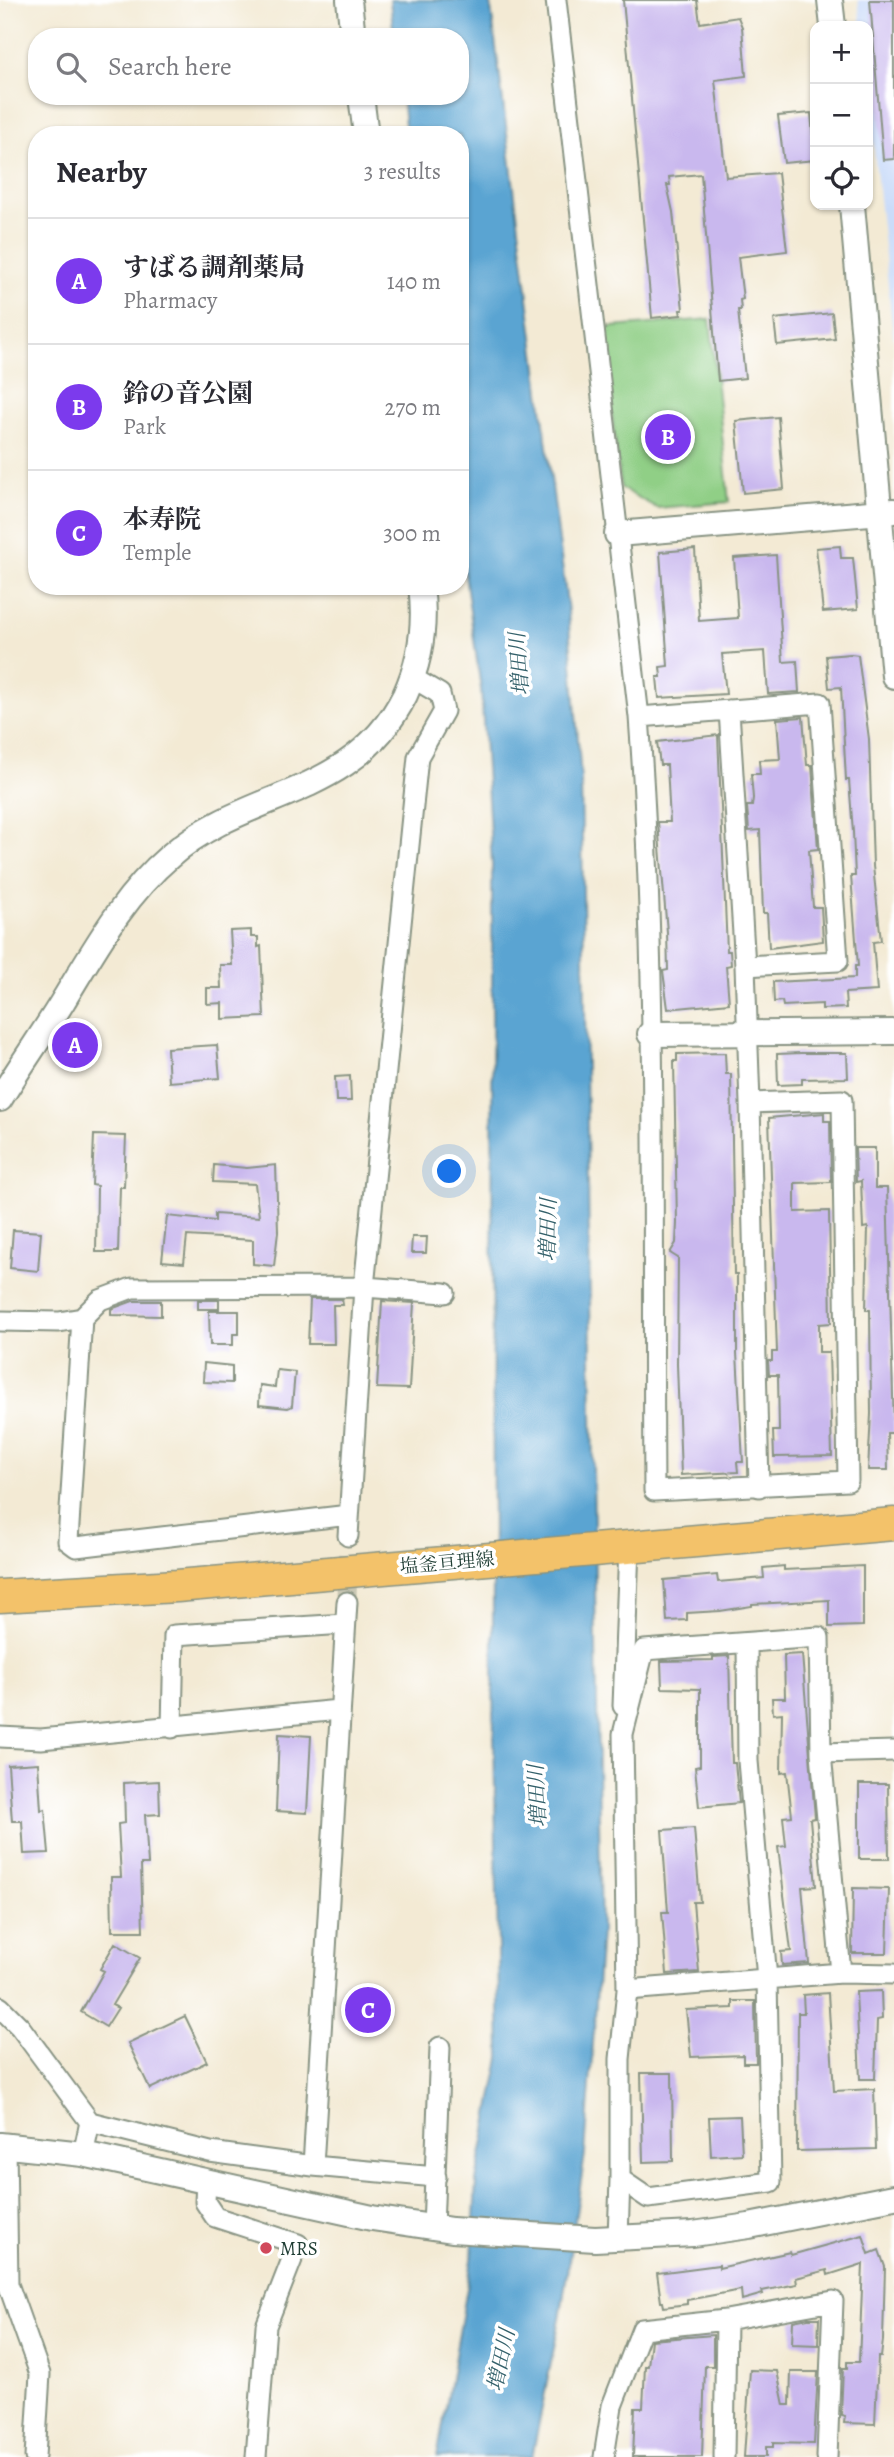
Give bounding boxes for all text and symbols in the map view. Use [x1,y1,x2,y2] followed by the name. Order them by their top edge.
[810,21,873,210] map controls
[810,21,873,84] button: +
[28,28,469,105] search box
[52,48,90,86] icon: search
[108,49,232,84] text: Search here
[810,84,873,147] button: −
[810,147,873,210] button: locate
[56,152,147,192] text: Nearby
[364,156,441,187] text: 3 results
[123,250,305,285] text: すばる調剤薬局
[72,266,86,297] text: A
[387,266,441,297] text: 140 m
[123,285,217,316] text: Pharmacy
[123,376,253,411] text: 鈴の音公園
[72,392,86,423] text: B
[384,392,441,423] text: 270 m
[123,411,166,442] text: Park
[645,411,691,463] pin: B
[123,502,201,537] text: 本寿院
[72,518,86,549] text: C
[383,518,441,549] text: 300 m
[123,537,192,568] text: Temple
[503,630,535,696] water label: 増田川
[52,1019,98,1071] pin: A
[432,1154,466,1188] your location
[533,1196,563,1262] water label: 増田川
[399,1546,496,1580] street label: 塩釜亘理線
[521,1762,553,1828] water label: 増田川
[345,1984,391,2036] pin: C
[280,2236,318,2262] place label: MRS
[258,2240,274,2256] marker: MRS
[481,2324,522,2394] water label: 増田川

